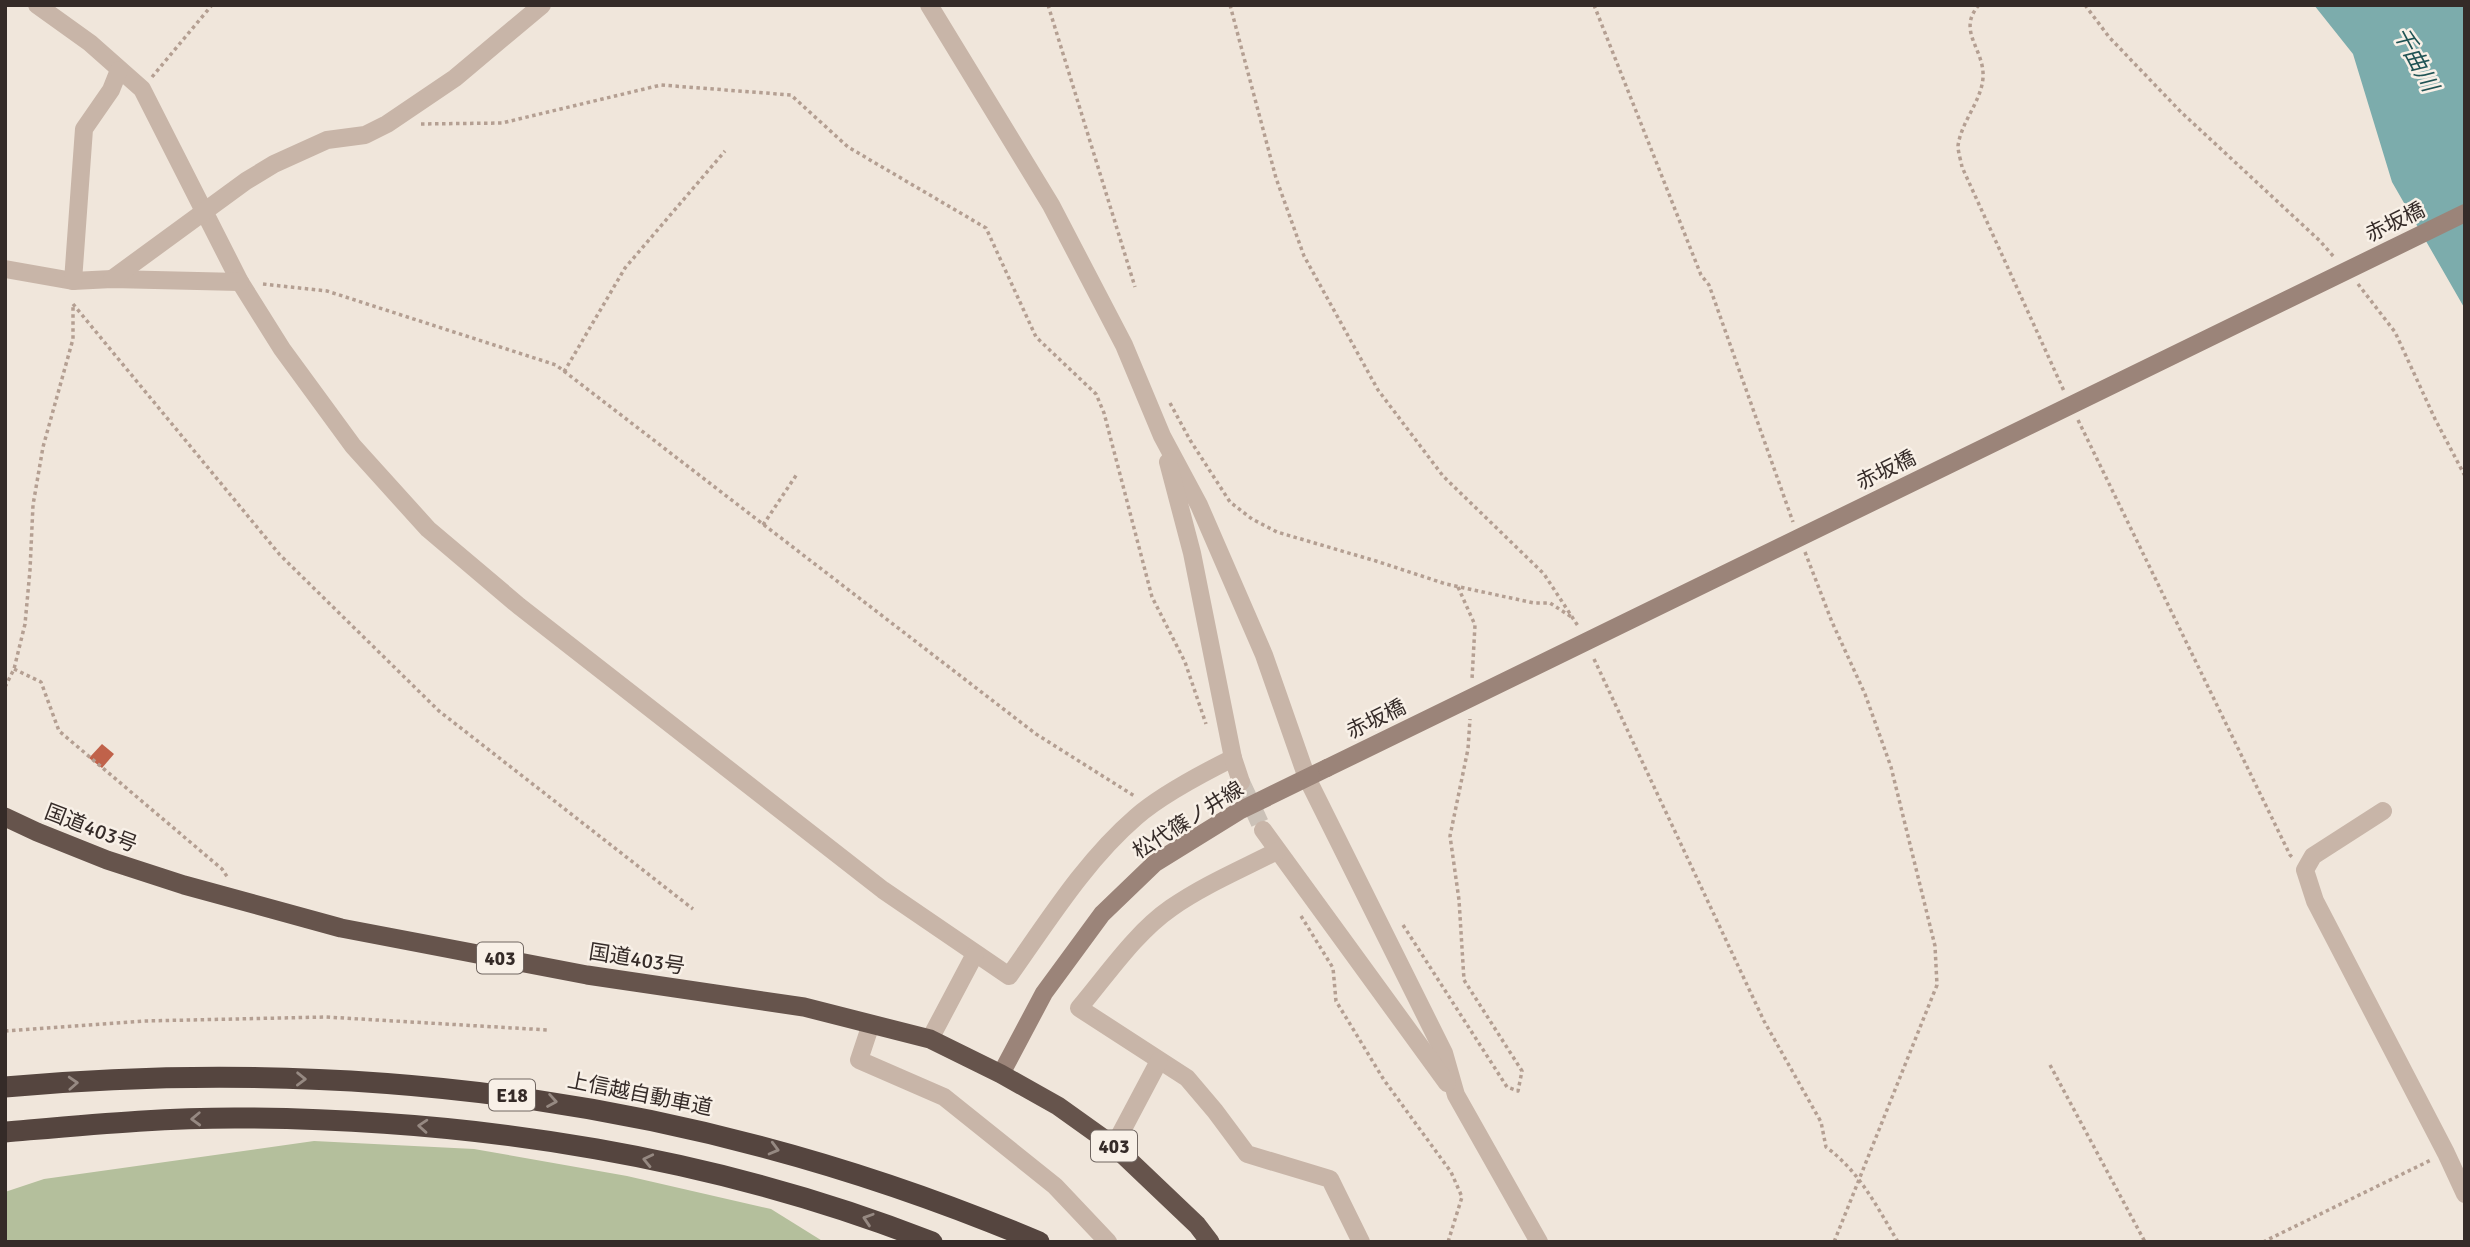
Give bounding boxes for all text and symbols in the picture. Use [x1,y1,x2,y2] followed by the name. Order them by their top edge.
[2387,22,2446,99] water label: 千曲川
[2361,197,2429,247] street label: 赤坂橋
[1852,445,1920,495] street label: 赤坂橋
[1342,694,1410,744] street label: 赤坂橋
[1128,776,1248,864] street label: 松代篠ノ井線
[41,798,141,858] street label: 国道403号
[587,939,687,979] street label: 国道403号
[477,942,523,974] road number: 403
[565,1067,715,1121] street label: 上信越自動車道
[296,1071,307,1087] one-way arrow
[68,1076,79,1091] one-way arrow
[489,1079,535,1110] road number: E18
[546,1093,558,1108] one-way arrow
[190,1112,201,1127] one-way arrow
[418,1119,429,1134] one-way arrow
[1091,1130,1137,1162] road number: 403
[768,1141,780,1155] one-way arrow
[642,1154,654,1168] one-way arrow
[862,1213,874,1227] one-way arrow

